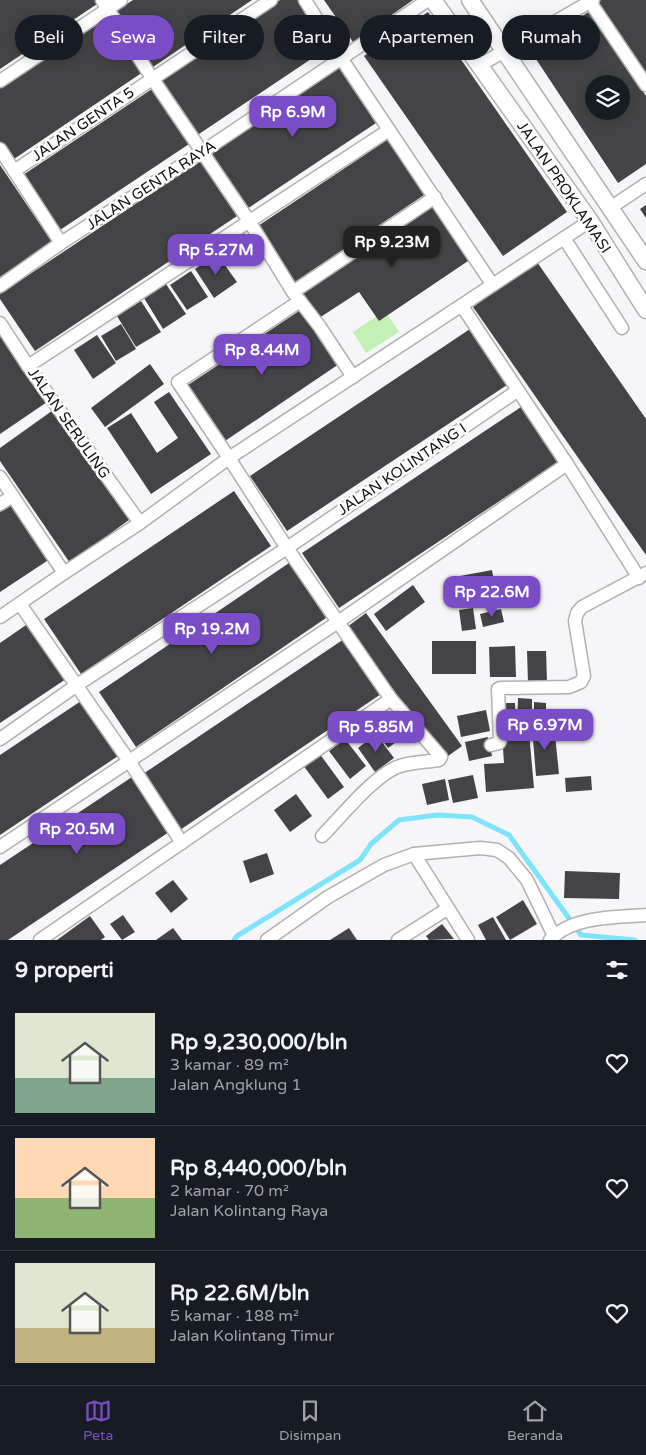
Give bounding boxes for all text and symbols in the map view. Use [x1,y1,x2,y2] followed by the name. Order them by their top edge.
[15,15,83,60] chip: Beli
[93,15,174,60] chip: Sewa
[184,15,264,60] chip: Filter
[274,15,350,60] chip: Baru
[360,15,492,60] chip: Apartemen
[502,15,600,60] chip: Rumah
[585,75,630,120] map controls
[585,75,630,120] button: layers
[28,83,138,165] street label: JALAN GENTA 5
[247,96,339,138] pin: Rp 6.9M
[260,102,326,122] text: Rp 6.9M
[513,118,615,256] street label: JALAN PROKLAMASI
[83,136,219,234] street label: JALAN GENTA RAYA
[340,226,444,268] pin: Rp 9.23M
[354,232,430,252] text: Rp 9.23M
[164,234,268,276] pin: Rp 5.27M
[178,240,254,260] text: Rp 5.27M
[210,334,314,376] pin: Rp 8.44M
[224,340,300,360] text: Rp 8.44M
[24,364,114,482] street label: JALAN SERULING
[334,419,470,519] street label: JALAN KOLINTANG I
[440,576,544,618] pin: Rp 22.6M
[454,582,530,602] text: Rp 22.6M
[160,612,264,655] pin: Rp 19.2M
[174,619,250,639] text: Rp 19.2M
[493,708,597,751] pin: Rp 6.97M
[324,710,428,753] pin: Rp 5.85M
[507,715,583,735] text: Rp 6.97M
[338,717,414,737] text: Rp 5.85M
[25,812,129,855] pin: Rp 20.5M
[39,819,115,839] text: Rp 20.5M
[603,956,631,984] icon: filters
[15,958,114,983] text: 9 properti
[170,1030,347,1055] text: Rp 9,230,000/bln
[55,1033,115,1093] icon: home
[603,1049,631,1077] icon: heart
[170,1055,289,1075] text: 3 kamar · 89 m²
[170,1075,302,1095] text: Jalan Angklung 1
[170,1156,347,1181] text: Rp 8,440,000/bln
[55,1158,115,1218] icon: home
[603,1174,631,1202] icon: heart
[170,1181,289,1201] text: 2 kamar · 70 m²
[170,1201,328,1221] text: Jalan Kolintang Raya
[170,1281,310,1306] text: Rp 22.6M/bln
[55,1283,115,1343] icon: home
[603,1299,631,1327] icon: heart
[170,1306,299,1326] text: 5 kamar · 188 m²
[170,1326,334,1346] text: Jalan Kolintang Timur
[83,1397,113,1444] tab: Peta
[279,1397,341,1444] tab: Disimpan
[507,1397,563,1444] tab: Beranda

